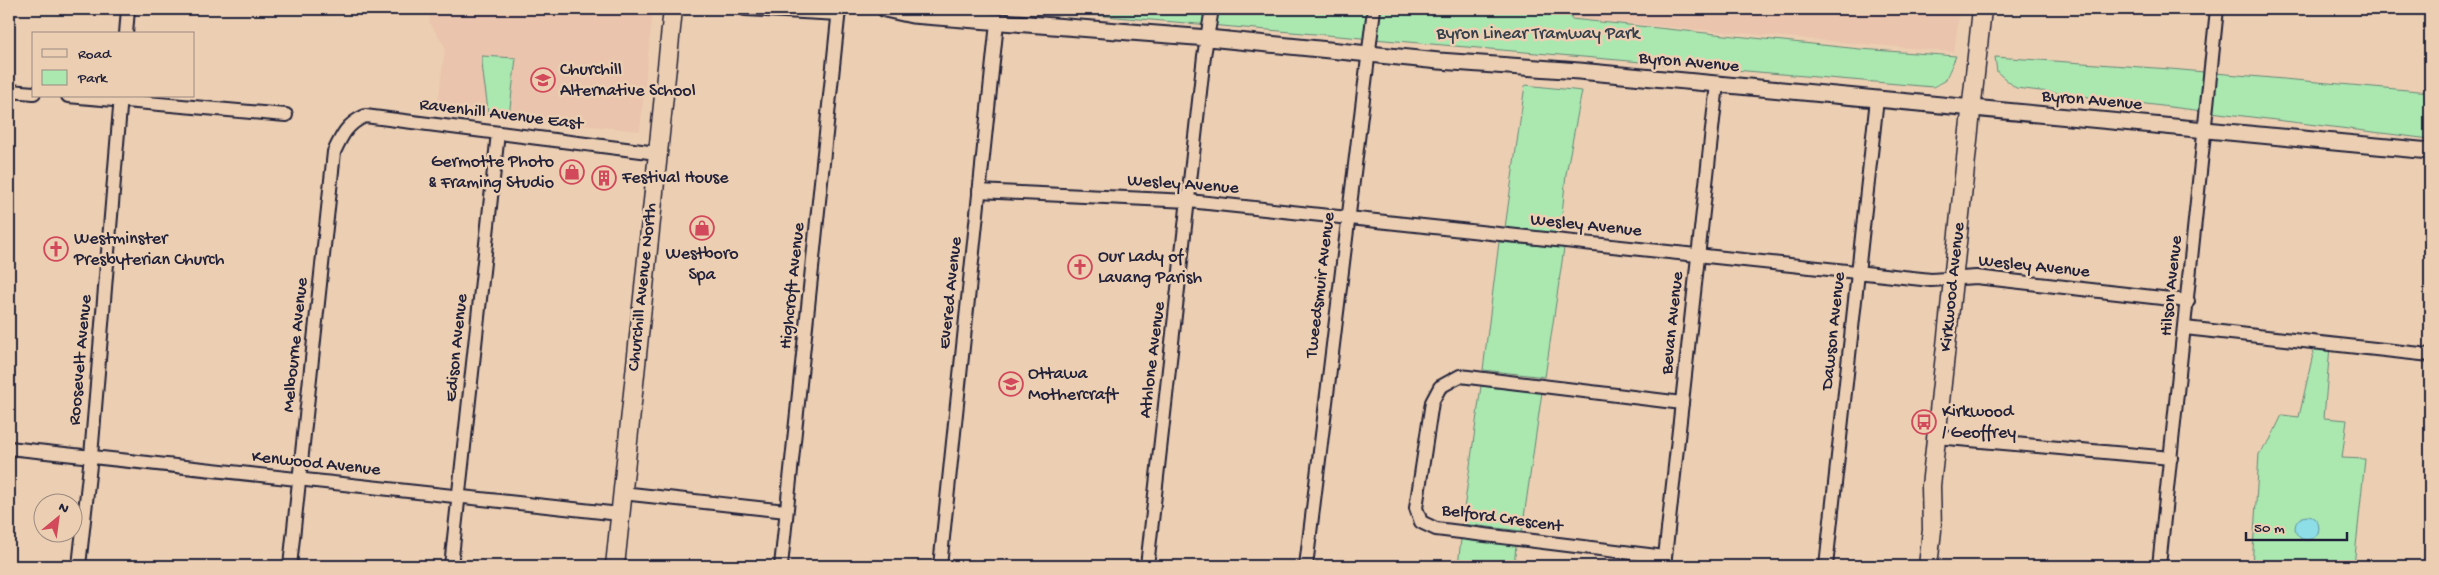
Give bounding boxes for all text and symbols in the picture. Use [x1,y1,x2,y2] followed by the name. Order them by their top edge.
[1435,24,1641,45] park label: Byron Linear Tramway Park
[32,32,195,98] legend
[78,46,112,64] text: Road
[1637,48,1741,78] street label: Byron Avenue
[560,60,696,102] place label: Churchill Alternative School
[530,67,556,93] school or university icon: Churchill Alternative School
[77,70,108,88] text: Park
[2040,86,2144,116] street label: Byron Avenue
[418,95,586,136] street label: Ravenhill Avenue East
[428,152,554,194] place label: Germotte Photo & Framing Studio
[559,159,585,185] shop icon: Germotte Photo & Framing Studio
[591,165,617,191] building icon: Festival House
[621,168,729,189] place label: Festival House
[1127,171,1240,199] street label: Wesley Avenue
[624,202,662,372] street label: Churchill Avenue North
[1302,210,1340,360] street label: Tweedsmuir Avenue
[1529,210,1643,242] street label: Wesley Avenue
[689,215,715,241] shop icon: Westboro Spa
[776,221,810,350] street label: Highcroft Avenue
[1936,221,1970,353] street label: Kirkwood Avenue
[73,229,225,271] place label: Westminster Presbyterian Church
[2156,234,2188,337] street label: Hilson Avenue
[935,235,967,350] street label: Evered Avenue
[43,236,69,262] church icon: Westminster Presbyterian Church
[665,244,739,286] place label: Westboro Spa
[1098,247,1202,289] place label: Our Lady of Lavang Parish
[1977,251,2091,283] street label: Wesley Avenue
[1067,254,1093,280] church icon: Our Lady of Lavang Parish
[1657,270,1689,376] street label: Bevan Avenue
[1817,270,1851,392] street label: Dawson Avenue
[278,276,314,414] street label: Melbourne Avenue
[441,292,473,403] street label: Edison Avenue
[65,293,97,426] street label: Roosevelt Avenue
[1135,300,1171,419] street label: Athlone Avenue
[1028,364,1120,406] place label: Ottawa Mothercraft
[998,371,1024,397] school or university icon: Ottawa Mothercraft
[1942,402,2016,444] place label: Kirkwood / Geoffrey
[1911,409,1937,435] bus stop icon: Kirkwood / Geoffrey
[251,447,382,481] street label: Kenwood Avenue
[32,492,82,542] north arrow
[55,499,71,518] text: N
[1439,500,1565,538] street label: Belford Crescent
[2246,510,2348,542] scale bar
[2254,520,2285,538] text: 50 m

